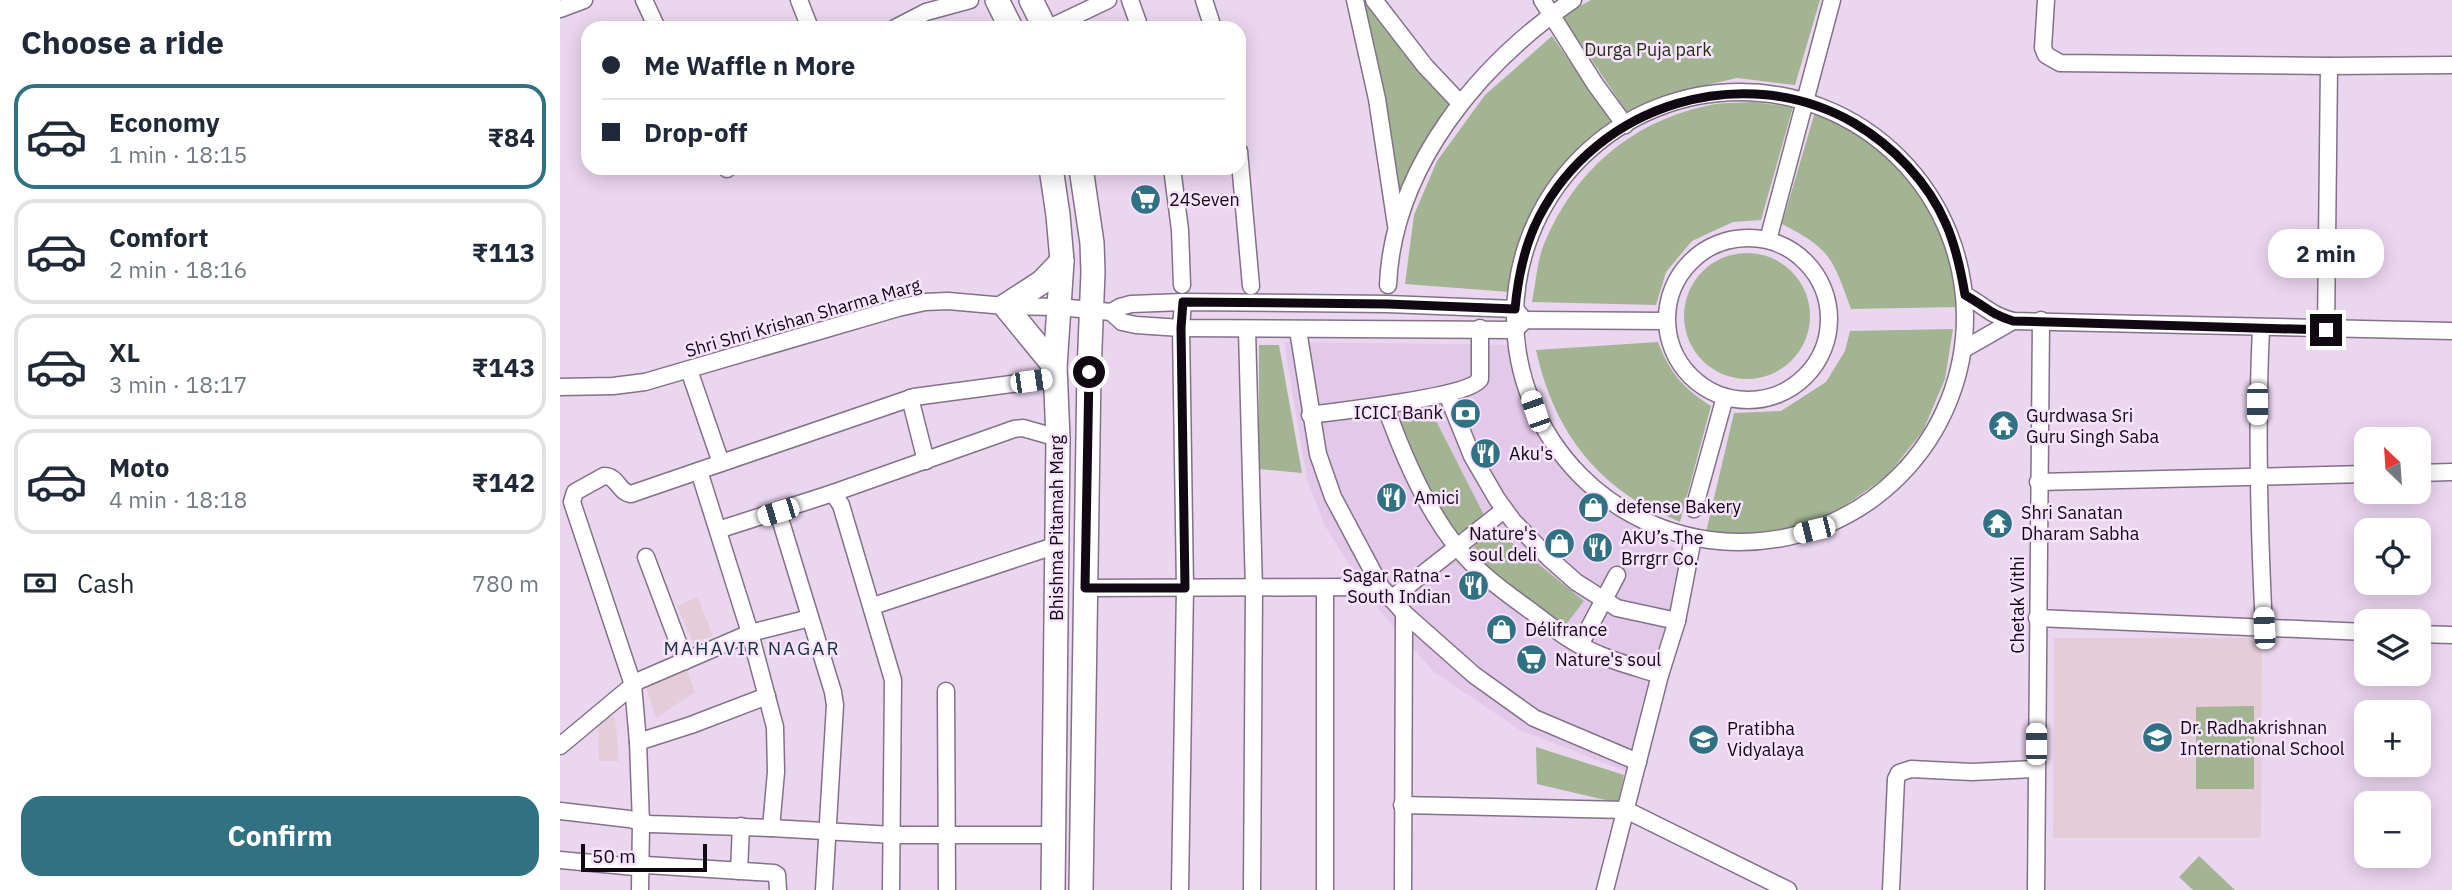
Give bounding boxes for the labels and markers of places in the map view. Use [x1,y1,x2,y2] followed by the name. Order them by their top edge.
[1129,183,1163,217] supermarket icon: 24Seven
[1169,188,1240,211] place label: 24Seven
[1449,396,1483,430] bank icon: ICICI Bank
[1354,401,1444,424] place label: ICICI Bank
[2026,404,2159,448] place label: Gurdwasa Sri Guru Singh Saba
[1986,409,2020,443] temple icon: Gurdwasa Sri Guru Singh Saba
[1469,437,1503,471] restaurant icon: Aku's
[1509,442,1553,465] place label: Aku's
[1374,481,1408,515] restaurant icon: Amici
[1414,486,1459,509] place label: Amici
[1576,490,1610,524] shop icon: defense Bakery
[1616,495,1741,518] place label: defense Bakery
[2021,501,2140,545] place label: Shri Sanatan Dharam Sabha
[1981,506,2015,540] temple icon: Shri Sanatan Dharam Sabha
[1469,522,1537,566] place label: Nature's soul deli
[1621,526,1704,570] place label: AKU’s The Brrgrr Co.
[1543,527,1577,561] shop icon: Nature's soul deli
[1581,531,1615,565] restaurant icon: AKU’s The Brrgrr Co.
[1342,564,1451,608] place label: Sagar Ratna - South Indian
[1457,569,1491,603] restaurant icon: Sagar Ratna - South Indian
[1485,613,1519,647] shop icon: Délifrance
[1525,618,1608,641] place label: Délifrance
[1515,643,1549,677] supermarket icon: Nature's soul
[1555,648,1661,671] place label: Nature's soul
[2180,716,2345,760] place label: Dr. Radhakrishnan International School
[1727,717,1804,761] place label: Pratibha Vidyalaya
[2140,721,2174,755] school or university icon: Dr. Radhakrishnan International School
[1687,722,1721,756] school or university icon: Pratibha Vidyalaya

